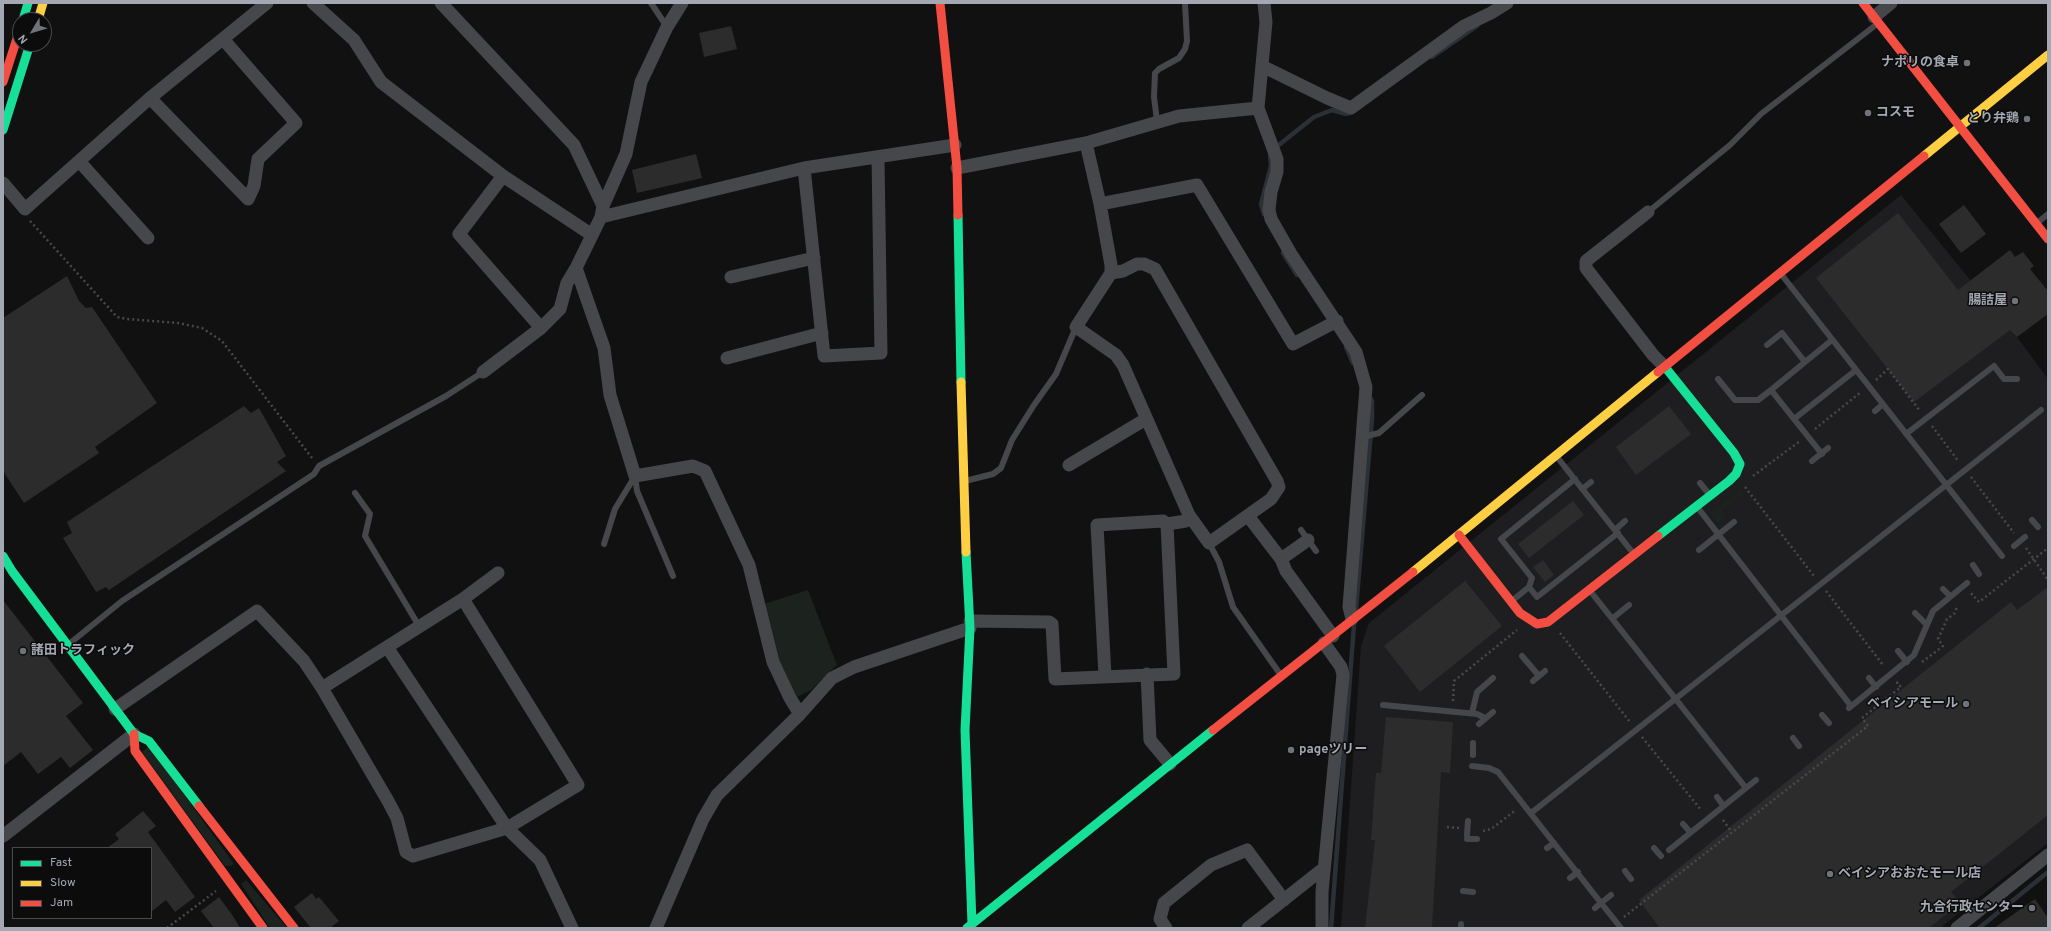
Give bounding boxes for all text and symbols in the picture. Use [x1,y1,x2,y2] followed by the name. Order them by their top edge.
[12,12,52,52] north arrow
[15,31,31,46] text: N
[1881,55,1959,71] place label: ナポリの食卓
[1962,58,1972,68] marker: ナポリの食卓
[1876,105,1915,121] place label: コスモ
[1863,108,1873,118] marker: コスモ
[1967,111,2019,127] place label: とり弁鶏
[2022,114,2032,124] marker: とり弁鶏
[1968,293,2007,309] place label: 腸詰屋
[2010,296,2020,306] marker: 腸詰屋
[31,643,135,659] place label: 諸田トラフィック
[18,646,28,656] marker: 諸田トラフィック
[1867,696,1958,712] place label: ベイシアモール
[1961,699,1971,709] marker: ベイシアモール
[1299,742,1367,758] place label: pageツリー
[1286,745,1296,755] marker: pageツリー
[12,847,152,919] legend
[50,855,72,871] text: Fast
[1838,866,1981,882] place label: ベイシアおおたモール店
[1825,869,1835,879] marker: ベイシアおおたモール店
[50,875,76,891] text: Slow
[50,895,73,911] text: Jam
[1920,900,2024,916] place label: 九合行政センター
[2027,903,2037,913] marker: 九合行政センター

